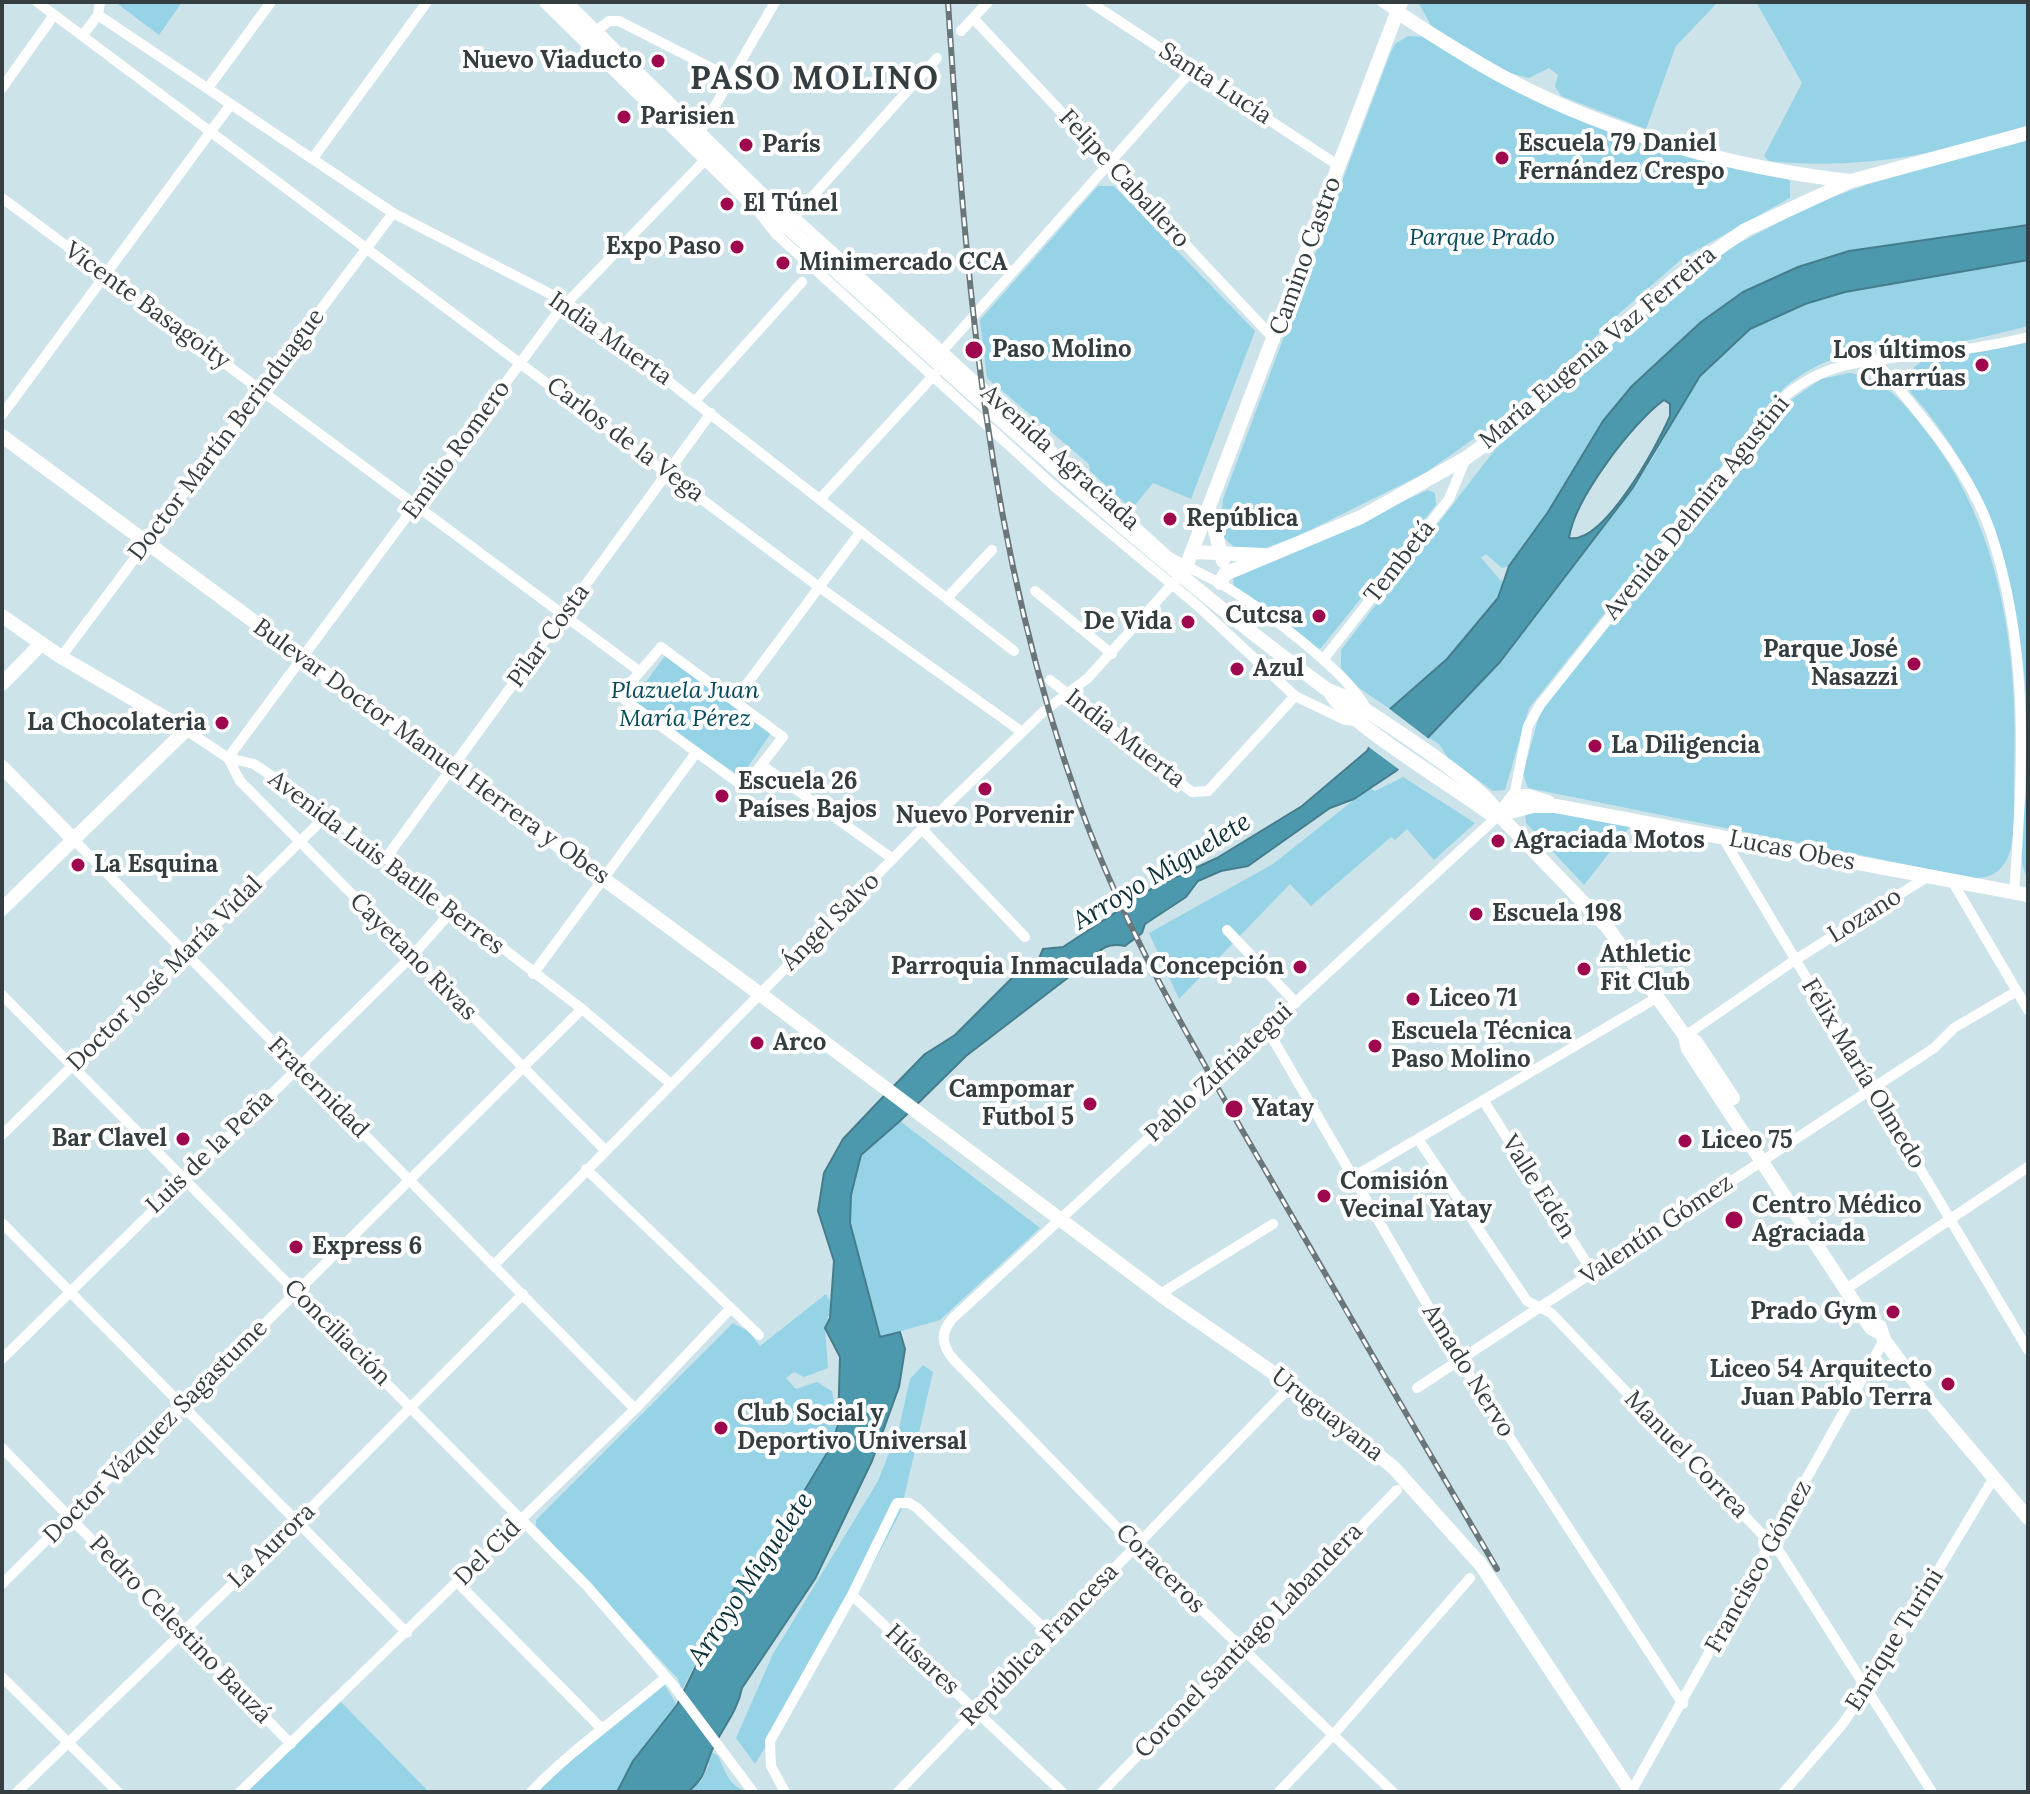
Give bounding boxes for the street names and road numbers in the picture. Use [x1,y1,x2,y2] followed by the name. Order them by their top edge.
[1153,37,1277,131] street label: Santa Lucía
[1053,104,1195,254] street label: Felipe Caballero
[1264,173,1348,339] street label: Camino Castro
[59,236,235,376] street label: Vicente Basagoity
[1474,240,1722,456] street label: María Eugenia Vaz Ferreira
[543,286,677,392] street label: India Muerta
[123,303,331,567] street label: Doctor Martín Berinduague
[541,371,709,509] street label: Carlos de la Vega
[397,375,517,525] street label: Emilio Romero
[975,379,1145,537] street label: Avenida Agraciada
[1598,390,1796,626] street label: Avenida Delmira Agustini
[1359,515,1441,609] street label: Tembetá
[502,579,596,693] street label: Pilar Costa
[247,613,615,891] street label: Bulevar Doctor Manuel Herrera y Obes
[1059,683,1191,795] street label: India Muerta
[262,765,510,961] street label: Avenida Luis Batlle Berres
[1726,825,1858,877] street label: Lucas Obes
[776,867,886,977] street label: Ángel Salvo
[62,871,268,1077] street label: Doctor José María Vidal
[1823,882,1907,950] street label: Lozano
[343,887,483,1027] street label: Cayetano Rivas
[1795,974,1931,1174] street label: Félix María Olmedo
[1139,997,1299,1149] street label: Pablo Zufriategui
[262,1032,374,1144] street label: Fraternidad
[140,1084,280,1220] street label: Luis de la Peña
[1495,1130,1581,1244] street label: Valle Edén
[1575,1168,1739,1292] street label: Valentín Gómez
[278,1274,396,1392] street label: Conciliación
[1416,1299,1520,1443] street label: Amado Nervo
[38,1314,274,1550] street label: Doctor Vázquez Sagastume
[1265,1362,1389,1468] street label: Uruguayana
[1618,1385,1754,1525] street label: Manuel Correa
[1700,1476,1818,1658] street label: Francisco Gómez
[223,1498,321,1594] street label: La Aurora
[449,1514,527,1592] street label: Del Cid
[1109,1518,1211,1620] street label: Coraceros
[1129,1518,1369,1764] street label: Coronel Santiago Labandera
[83,1530,277,1730] street label: Pedro Celestino Bauzá
[955,1558,1125,1732] street label: República Francesa
[1840,1564,1950,1716] street label: Enrique Turini
[879,1619,965,1701] street label: Húsares

